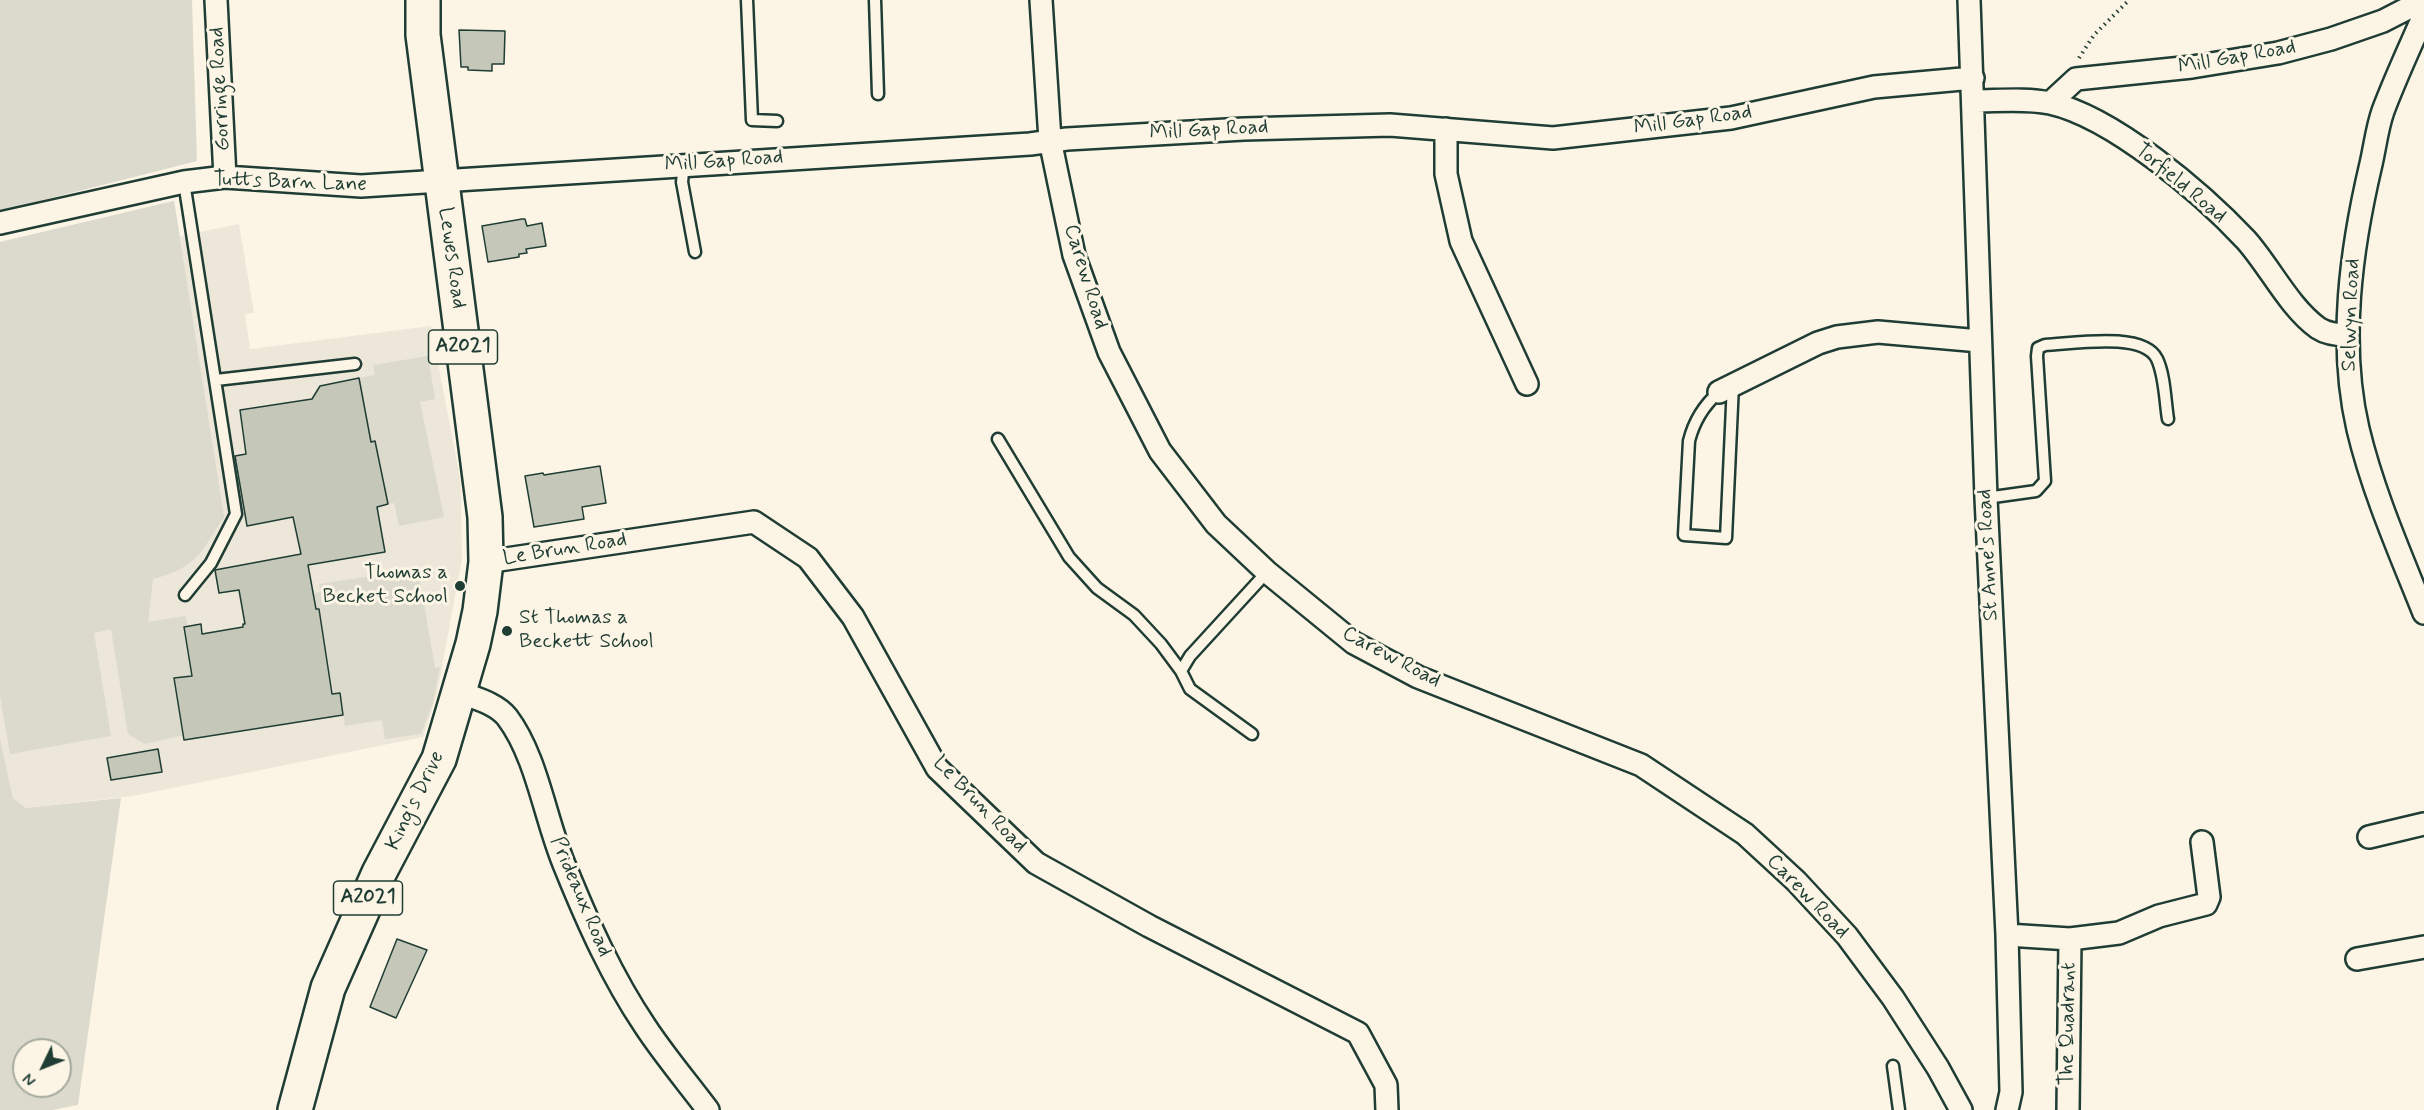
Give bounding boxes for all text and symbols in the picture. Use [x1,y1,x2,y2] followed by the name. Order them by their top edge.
[205,26,237,152] street label: Gorringe Road
[2176,35,2298,81] street label: Mill Gap Road
[1632,100,1754,142] street label: Mill Gap Road
[1149,115,1269,147] street label: Mill Gap Road
[2129,138,2231,230] street label: Torfield Road
[664,145,784,179] street label: Mill Gap Road
[213,168,367,198] street label: Tutts Barn Lane
[431,206,471,310] street label: Lewes Road
[1057,222,1113,332] street label: Carew Road
[2337,258,2367,372] street label: Selwyn Road
[428,330,498,364] road number: A2021
[1973,488,2005,622] street label: St Anne's Road
[501,528,629,572] street label: Le Brun Road
[322,561,448,611] place label: Thomas a Becket School
[453,579,467,593] marker: Thomas a Becket School
[519,606,654,656] place label: St Thomas a Beckett School
[1337,621,1445,695] street label: Carew Road
[500,624,514,638] marker: St Thomas a Beckett School
[381,747,451,855] street label: King's Drive
[927,751,1031,859] street label: Le Brun Road
[543,833,617,961] street label: Prideaux Road
[1760,849,1854,945] street label: Carew Road
[334,881,403,915] road number: A2021
[2055,962,2083,1086] street label: The Quadrant
[12,1038,72,1098] north arrow
[19,1068,41,1090] text: N

